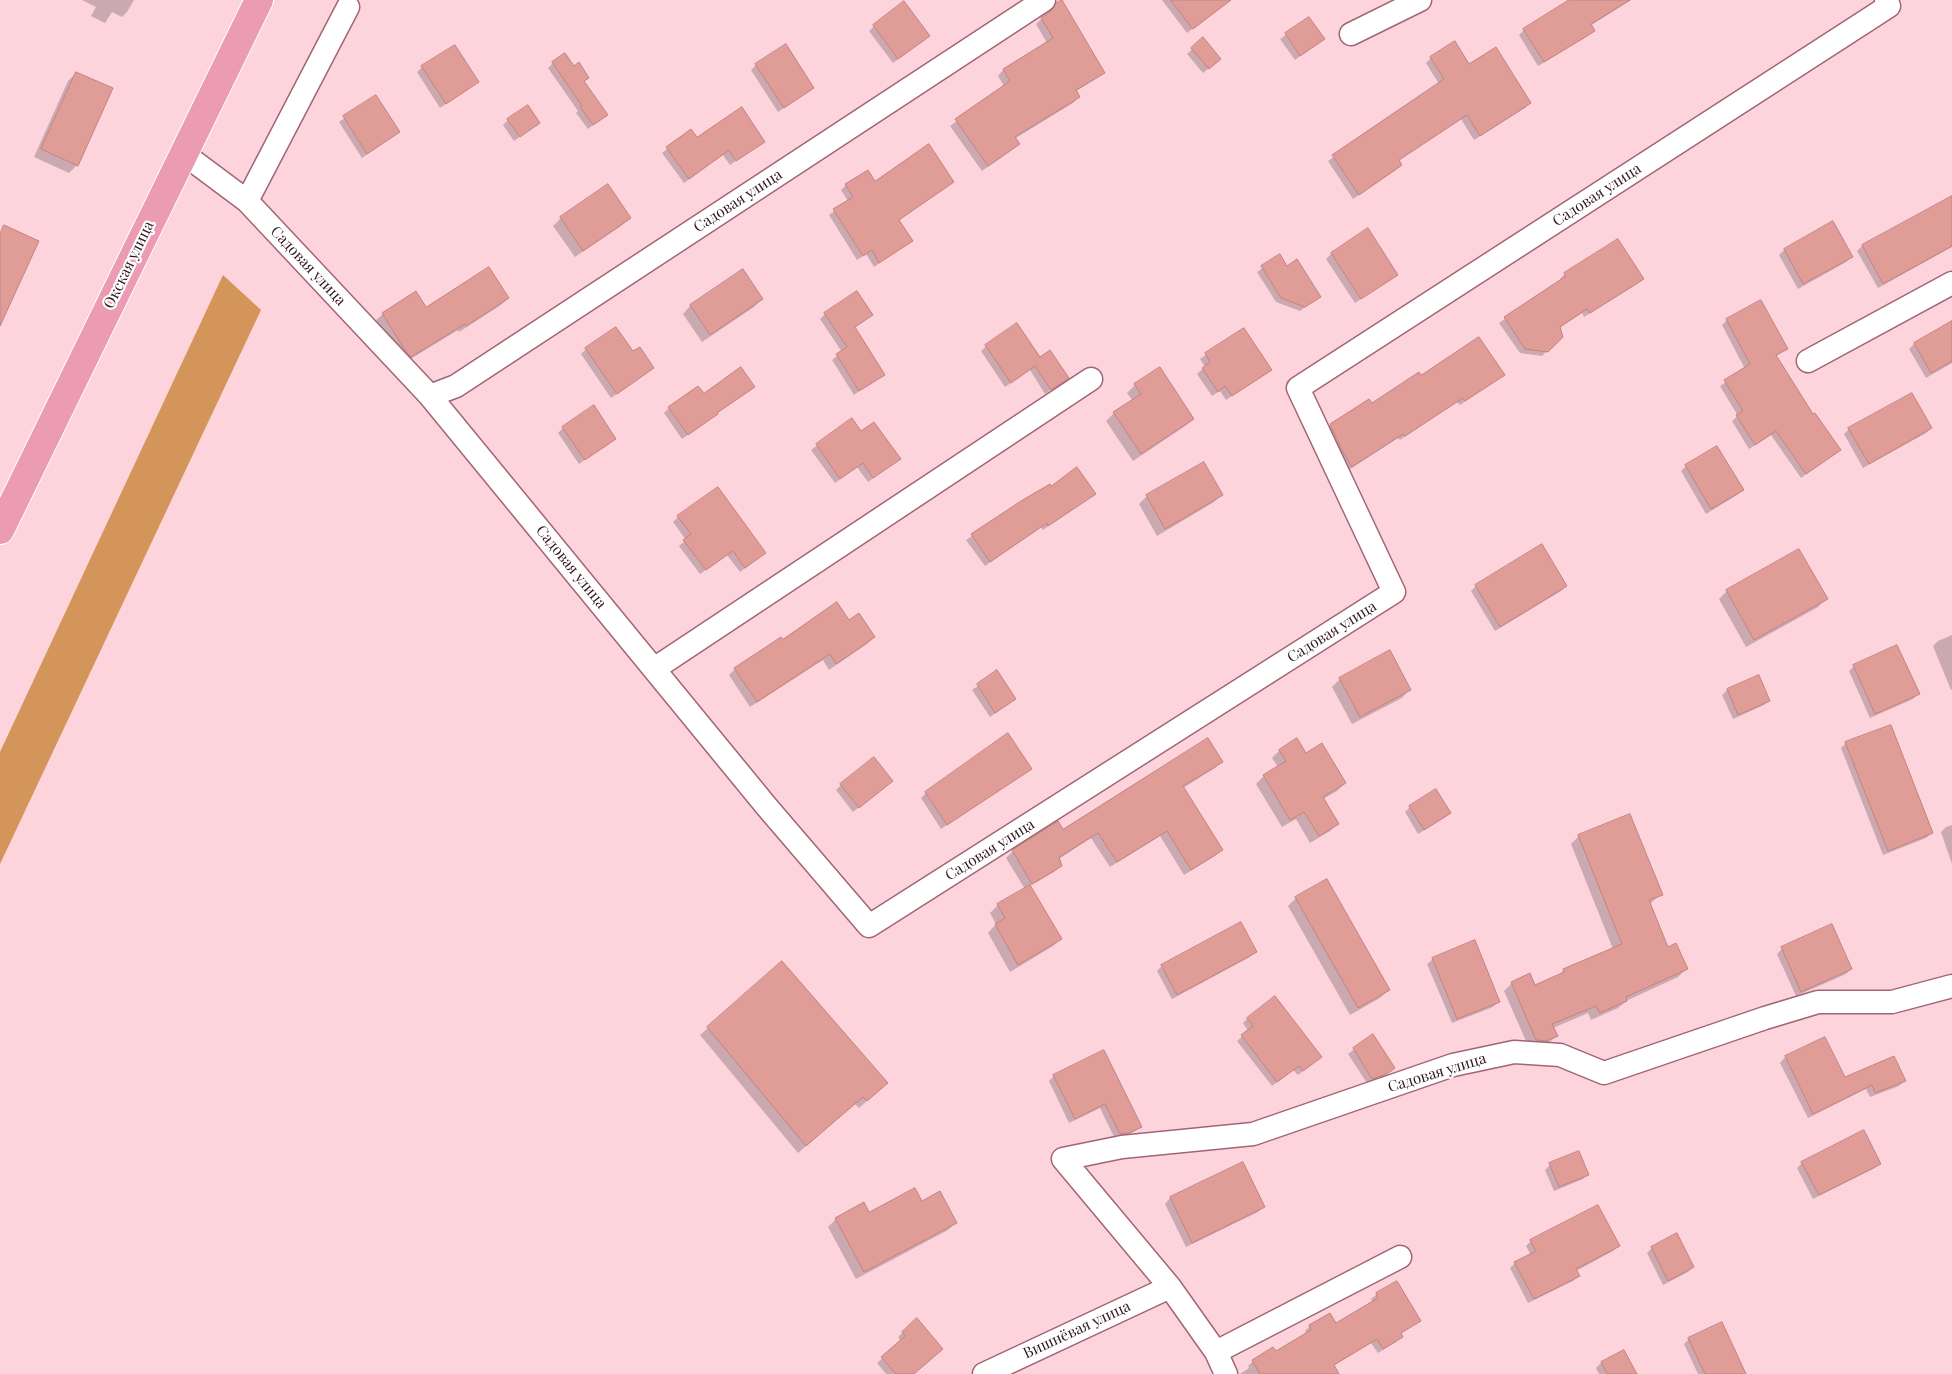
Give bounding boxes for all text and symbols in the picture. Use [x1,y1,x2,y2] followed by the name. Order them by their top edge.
[1549,160,1645,230] street label: Садовая улица
[690,166,786,236] street label: Садовая улица
[100,218,158,312] street label: Окская улица
[267,223,349,309] street label: Садовая улица
[532,522,610,612] street label: Садовая улица
[1284,597,1380,667] street label: Садовая улица
[942,815,1038,885] street label: Садовая улица
[1386,1050,1488,1096] street label: Садовая улица
[1021,1297,1133,1363] street label: Вишнёвая улица

